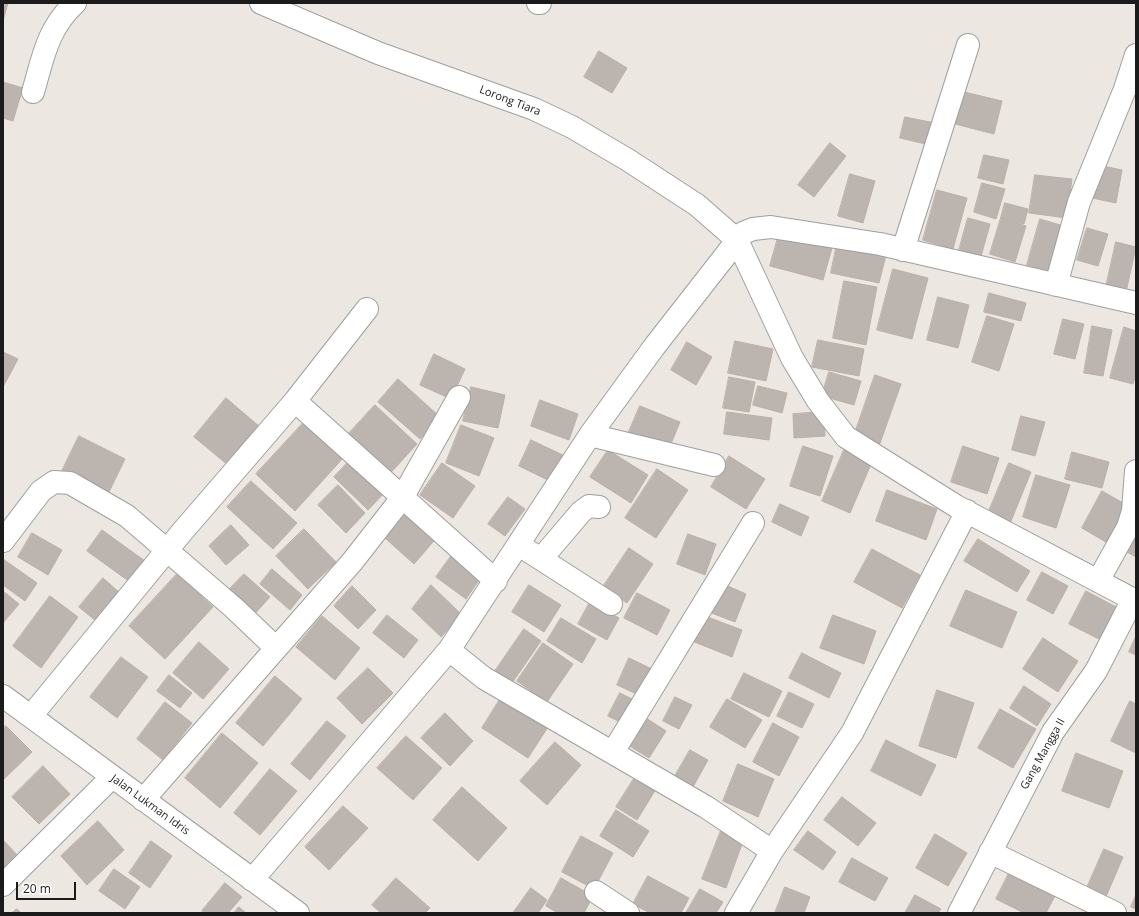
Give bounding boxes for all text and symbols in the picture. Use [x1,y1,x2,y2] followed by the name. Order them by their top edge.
[477,83,543,119] street label: Lorong Tiara
[1018,716,1068,792] street label: Gang Mangga II
[108,772,192,838] street label: Jalan Lukman Idris
[18,874,78,900] scale bar
[23,880,51,897] text: 20 m

